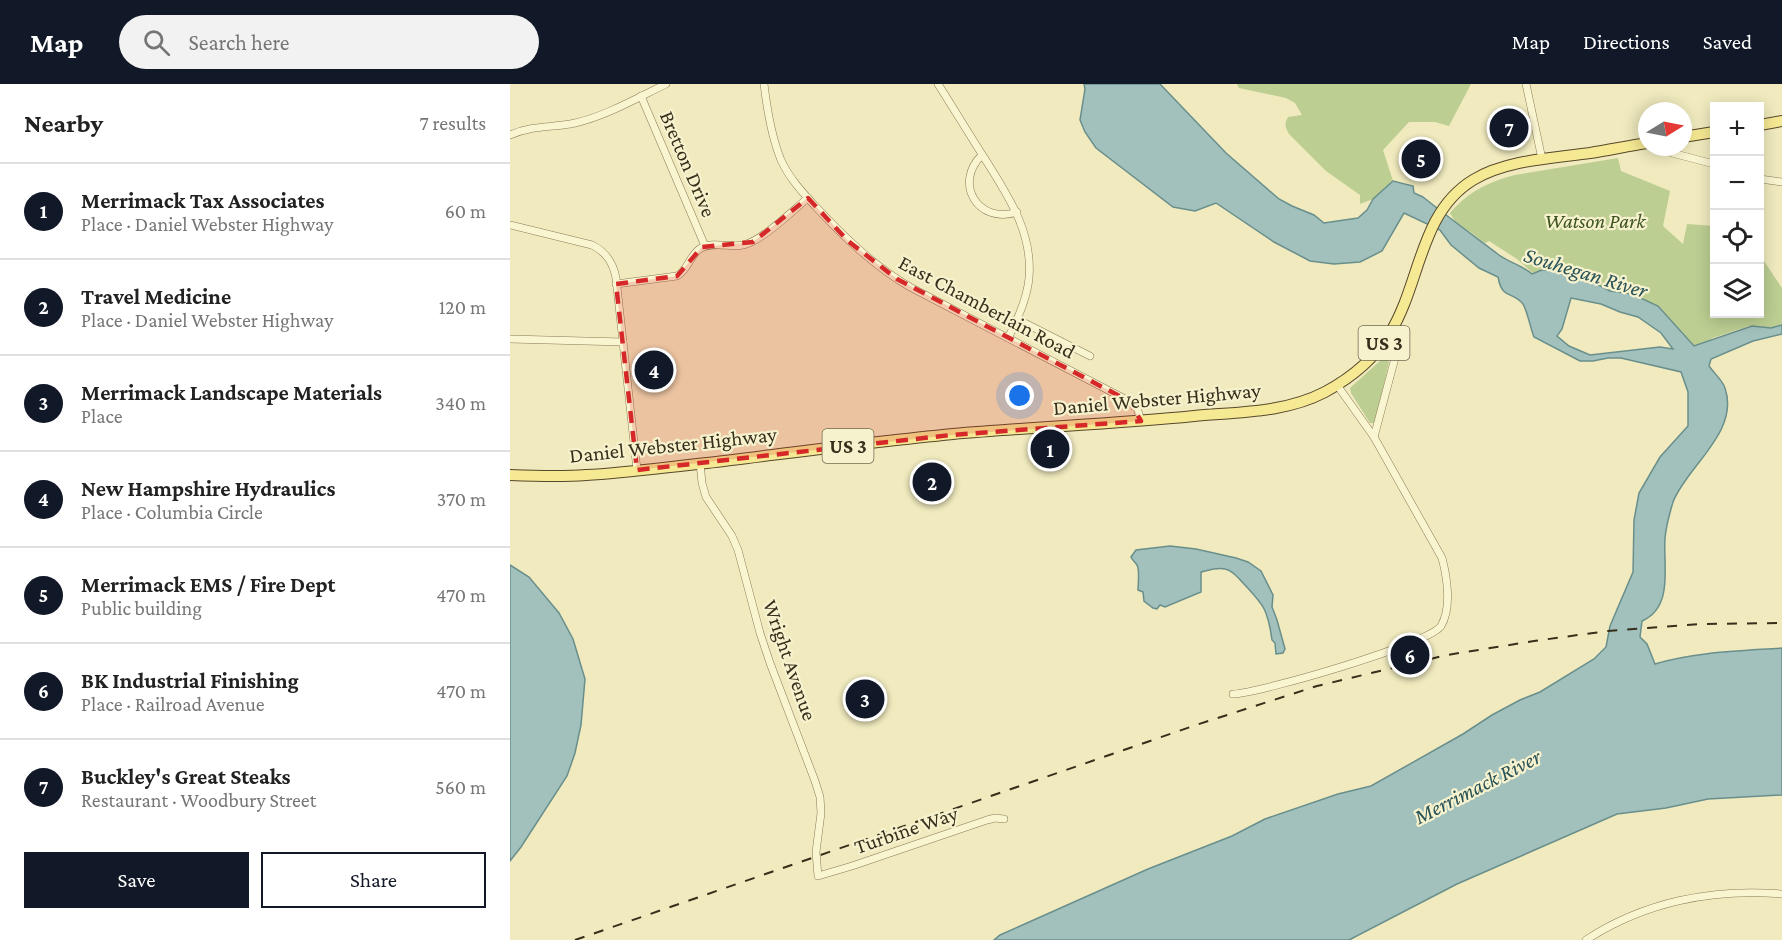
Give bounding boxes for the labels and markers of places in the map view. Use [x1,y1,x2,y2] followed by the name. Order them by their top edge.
[1490,106,1528,150] pin: 7
[1402,136,1440,182] pin: 5
[634,348,674,392] pin: 4
[1030,426,1070,472] pin: 1
[912,460,952,504] pin: 2
[1390,632,1430,678] pin: 6
[846,676,884,722] pin: 3

